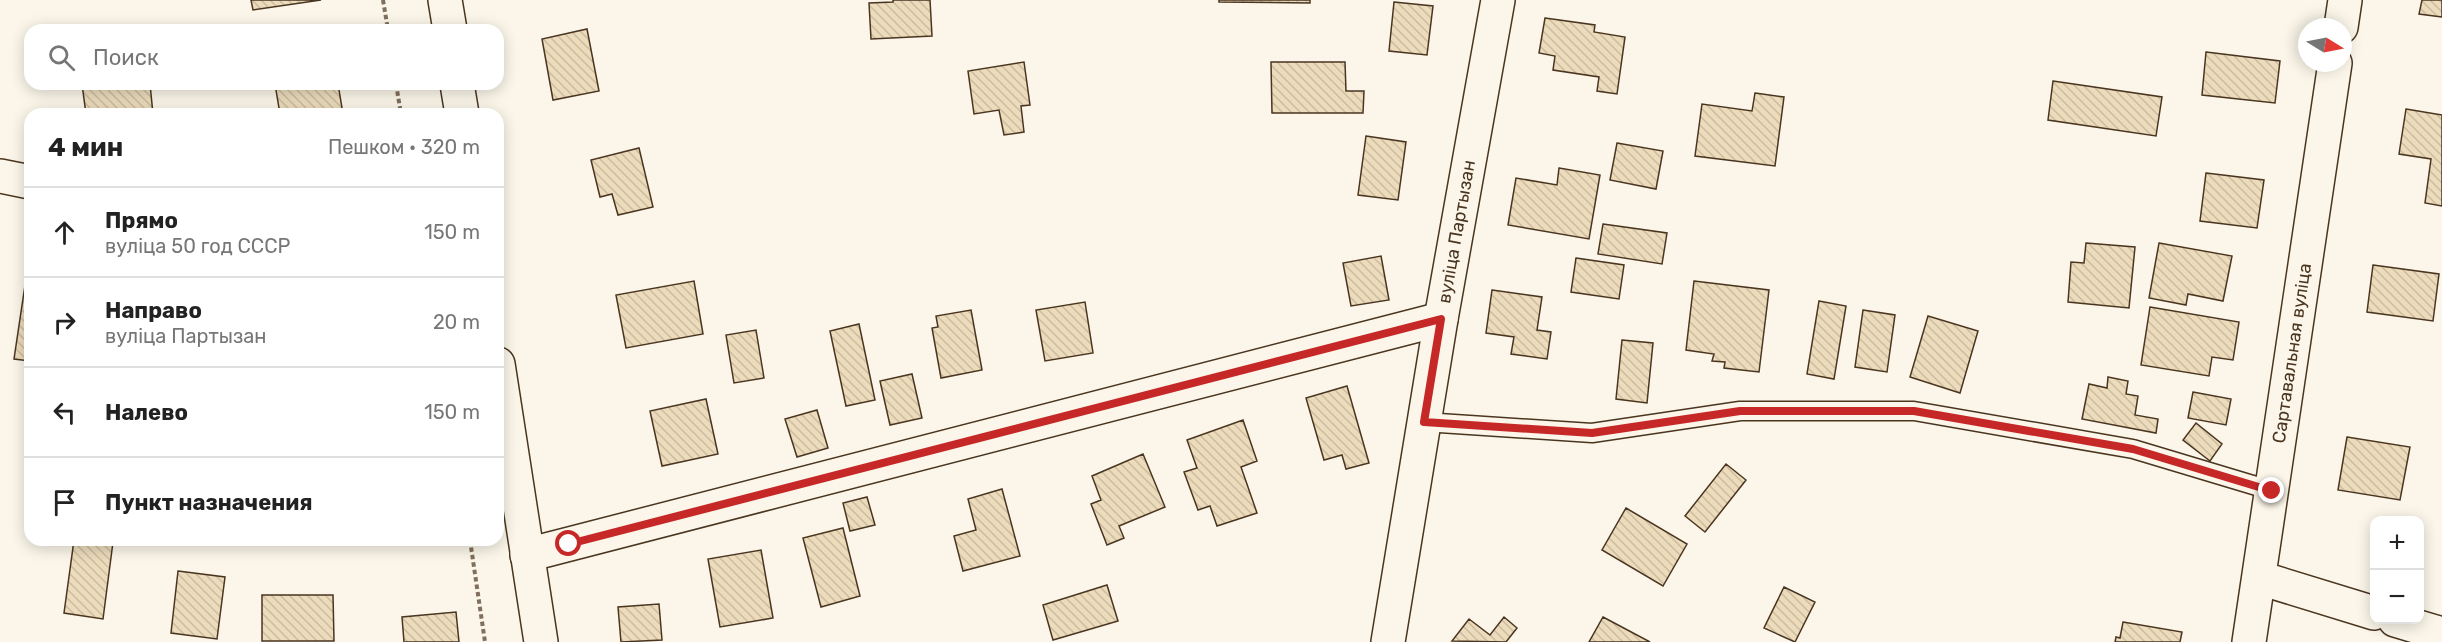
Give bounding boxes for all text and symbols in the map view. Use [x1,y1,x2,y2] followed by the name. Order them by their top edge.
[2298,18,2352,72] north arrow
[24,24,504,90] search box
[45,41,78,74] icon: search
[93,44,159,71] text: Поиск
[48,132,123,163] text: 4 мин
[328,135,480,159] text: Пешком · 320 m
[1433,158,1480,305] street label: вуліца Партызан
[105,207,178,234] text: Прямо
[48,216,81,249] icon: ahead
[424,220,480,244] text: 150 m
[105,234,290,258] text: вуліца 50 год СССР
[2268,262,2316,445] street label: Сартавальная вуліца
[105,297,202,324] text: Направо
[48,306,81,339] icon: right
[433,310,480,334] text: 20 m
[105,324,266,348] text: вуліца Партызан
[48,396,81,429] icon: left
[105,399,188,426] text: Налево
[424,400,480,424] text: 150 m
[2258,477,2284,503] route end
[48,486,81,519] icon: arrive
[105,489,313,516] text: Пункт назначения
[2370,516,2424,624] map controls
[2370,516,2424,570] button: +
[555,530,581,556] route start
[2370,570,2424,624] button: −

